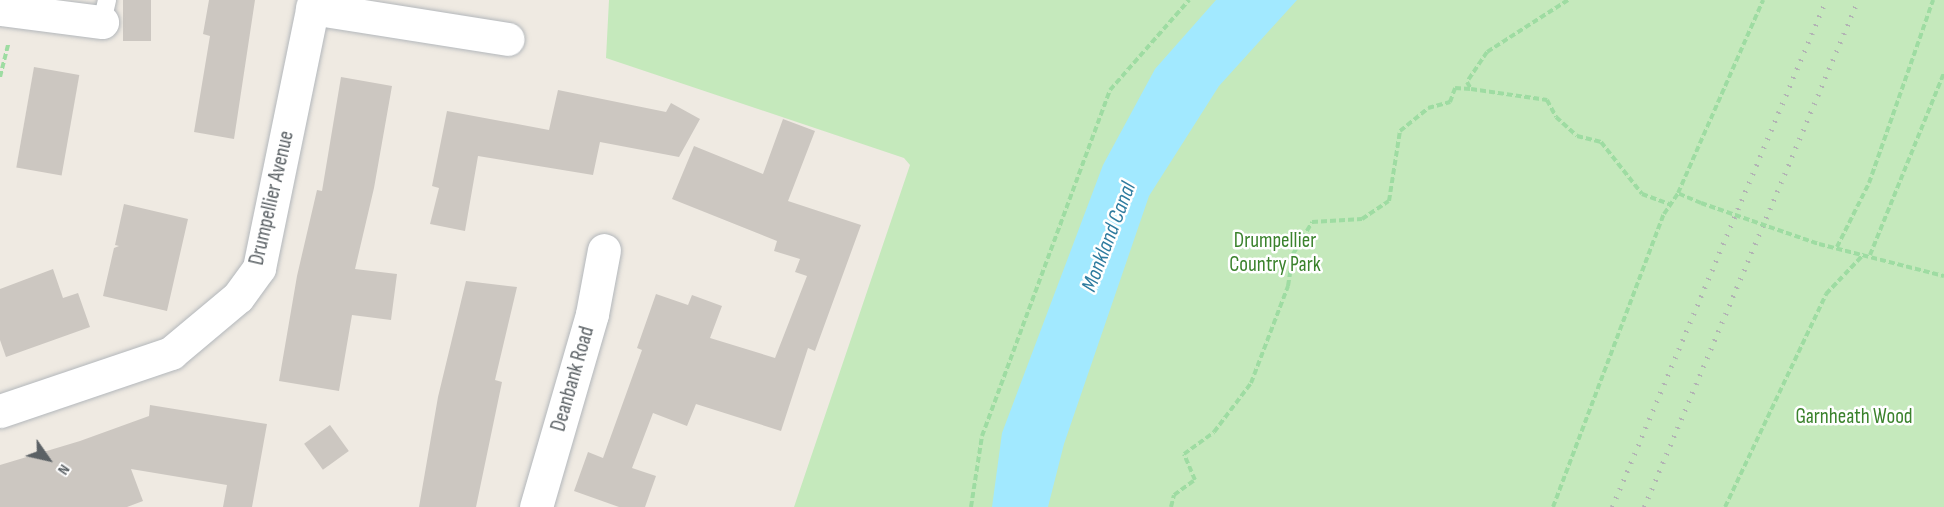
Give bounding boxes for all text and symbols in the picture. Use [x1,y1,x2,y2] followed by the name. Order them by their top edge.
[244,128,300,268] street label: Drumpellier Avenue
[1076,179,1142,295] water label: Monkland Canal
[1229,228,1321,278] park label: Drumpellier Country Park
[546,324,600,434] street label: Deanbank Road
[1795,404,1913,430] park label: Garnheath Wood
[18,429,78,489] north arrow
[53,460,74,478] text: N

